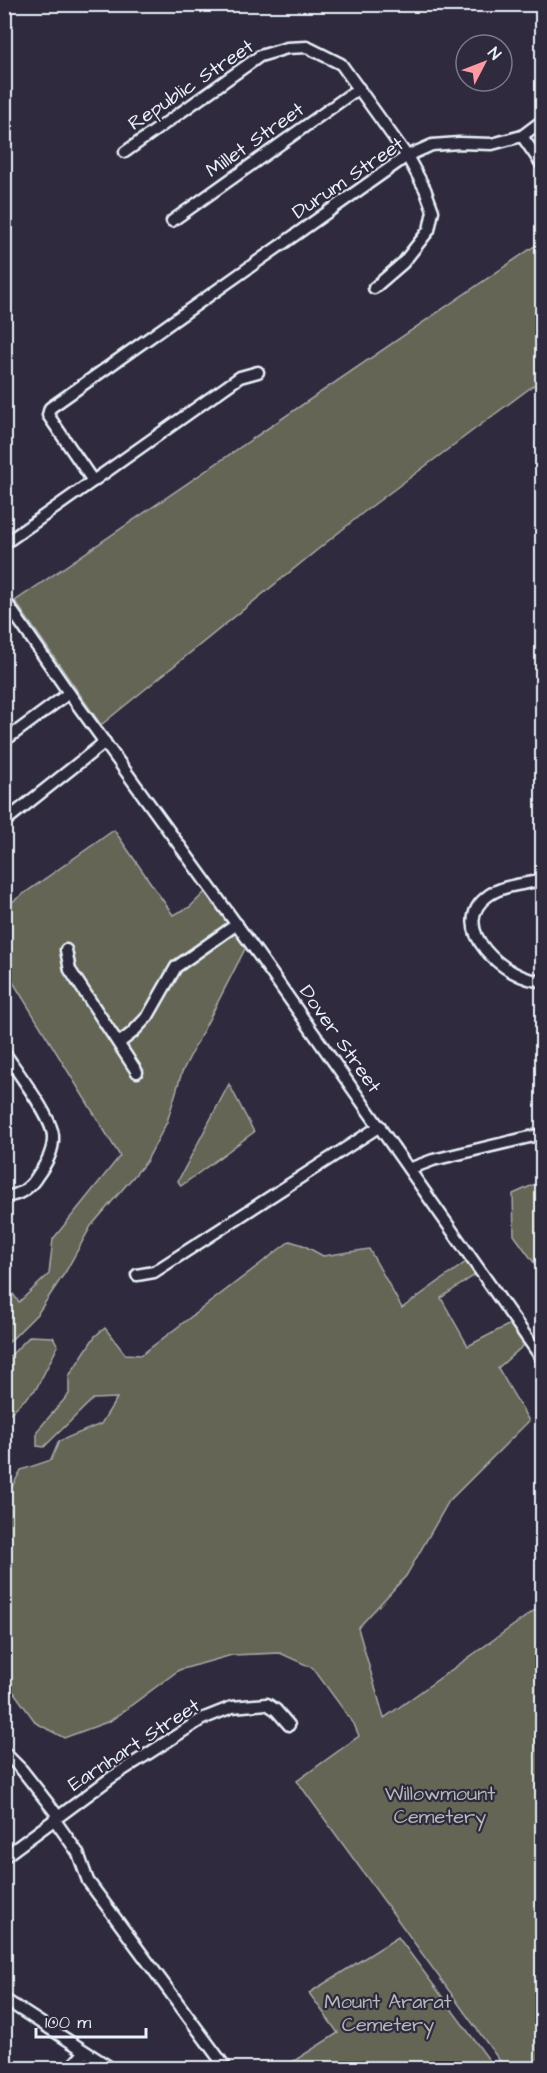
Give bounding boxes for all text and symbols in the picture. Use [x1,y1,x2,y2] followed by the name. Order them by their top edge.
[123,33,259,137] street label: Republic Street
[454,33,514,93] north arrow
[483,43,506,65] text: N
[200,96,310,184] street label: Millet Street
[286,130,410,226] street label: Durum Street
[292,979,388,1099] street label: Dover Street
[63,1692,205,1798] street label: Earnhart Street
[385,1780,495,1832] park label: Willowmount Cemetery
[324,1988,452,2040] park label: Mount Ararat Cemetery
[36,2001,146,2039] scale bar
[45,2010,91,2035] text: 100 m

